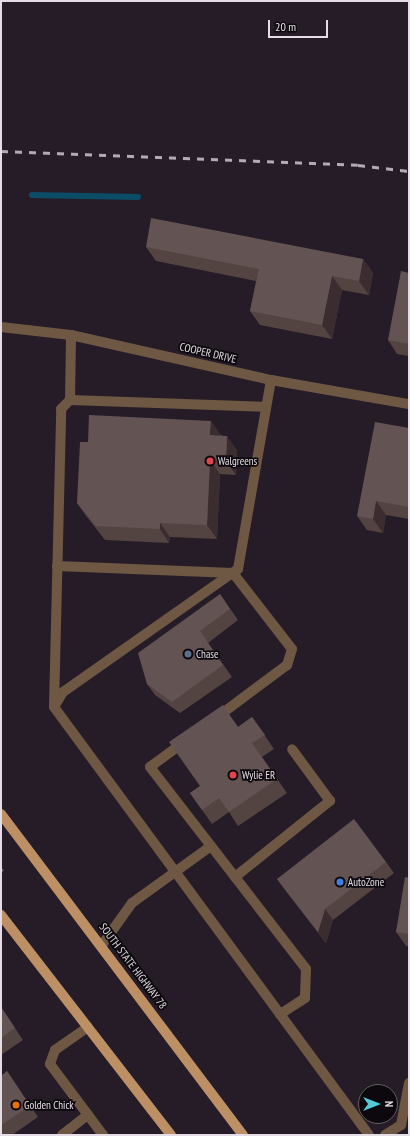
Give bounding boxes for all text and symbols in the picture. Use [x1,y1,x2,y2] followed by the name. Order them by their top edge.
[270,12,330,38] scale bar
[275,19,296,34] text: 20 m
[178,340,238,366] street label: COOPER DRIVE
[218,454,257,468] place label: Walgreens
[205,456,215,466] marker: Walgreens
[196,647,219,661] place label: Chase
[183,649,193,659] marker: Chase
[242,768,275,782] place label: Wylie ER
[227,769,239,781] marker: Wylie ER
[348,875,384,889] place label: AutoZone
[335,877,345,887] marker: AutoZone
[96,921,170,1011] street label: SOUTH STATE HIGHWAY 78
[358,1084,398,1124] north arrow
[24,1098,74,1112] place label: Golden Chick
[11,1100,21,1110] marker: Golden Chick
[382,1101,396,1107] text: N

